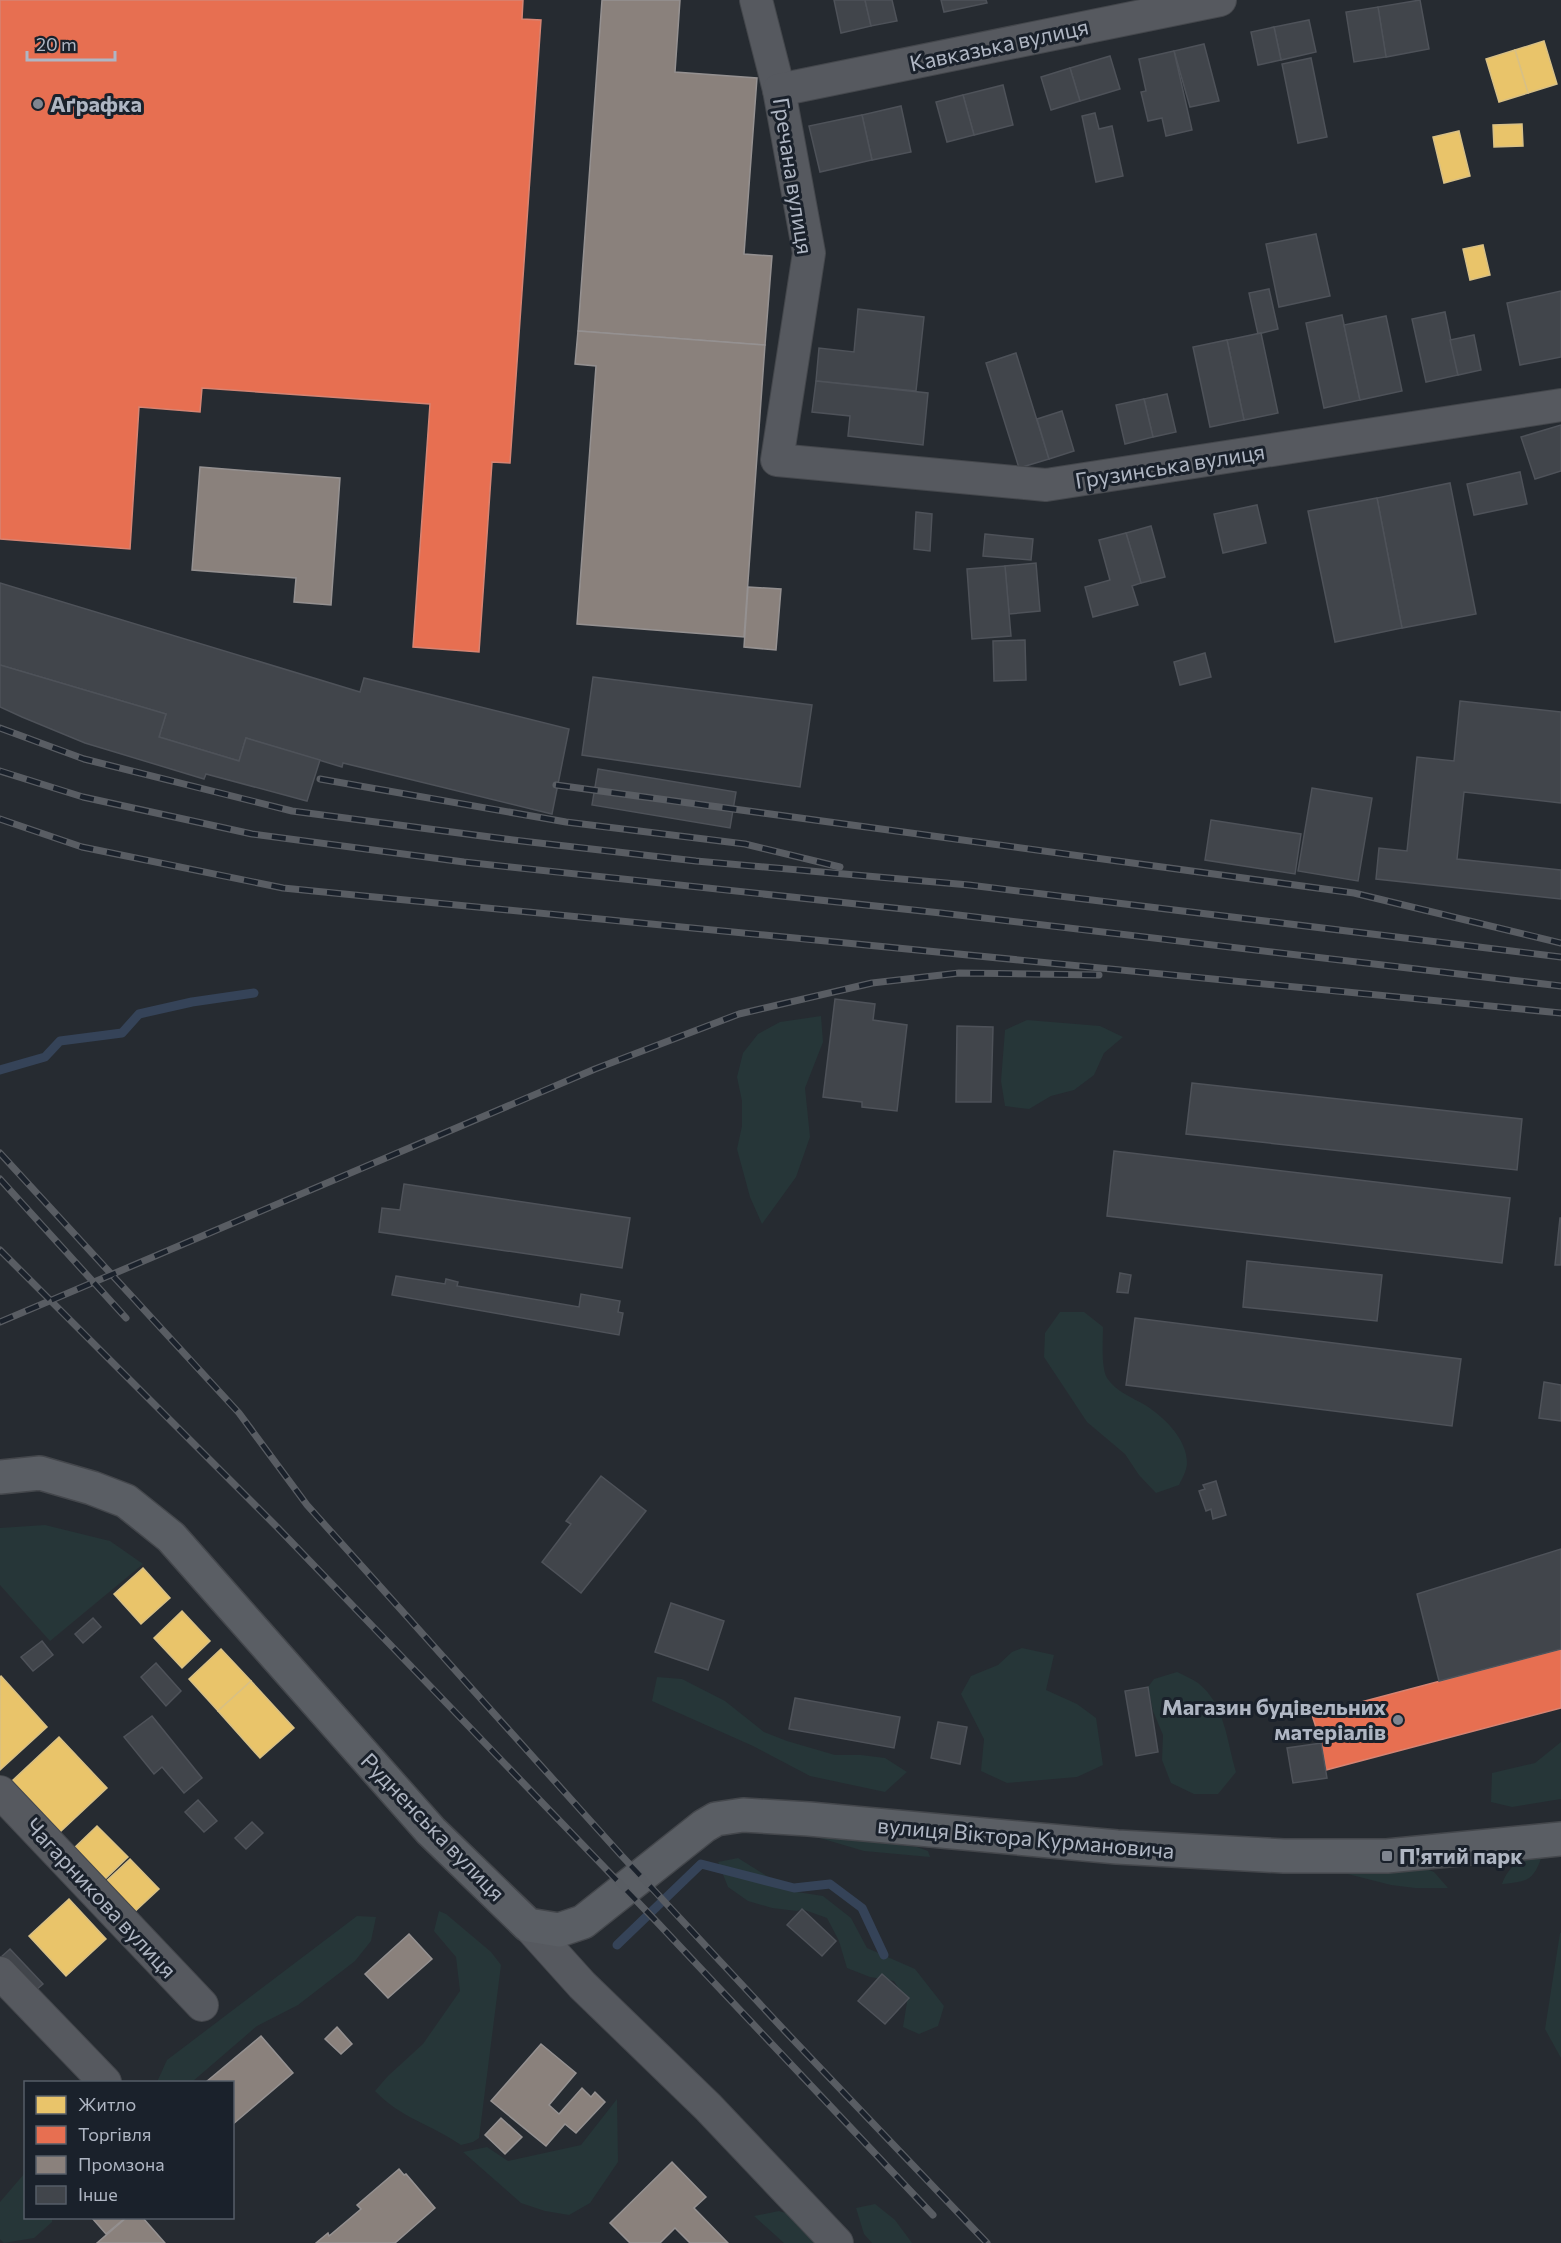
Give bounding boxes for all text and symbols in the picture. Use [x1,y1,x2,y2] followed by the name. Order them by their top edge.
[907,12,1091,77] street label: Кавказька вулиця
[27,24,116,62] scale bar
[36,33,77,55] text: 20 m
[50,90,142,117] place label: Аґрафка
[768,96,819,256] street label: Гречана вулиця
[31,97,45,111] marker: Аґрафка
[1073,437,1267,494] street label: Грузинська вулиця
[1162,1693,1387,1745] place label: Магазин будівельних матеріалів
[1391,1713,1405,1727] marker: Магазин будівельних матеріалів
[356,1747,511,1906] street label: Рудненська вулиця
[876,1811,1176,1864] street label: вулиця Віктора Курмановича
[20,1812,183,1983] street label: Чагарникова вулиця
[1399,1842,1523,1869] place label: П'ятий парк
[1380,1849,1394,1863] marker: П'ятий парк
[24,2081,234,2219] legend
[78,2093,136,2115] text: Житло
[78,2123,151,2145] text: Торгівля
[78,2153,165,2175] text: Промзона
[78,2183,118,2205] text: Інше

